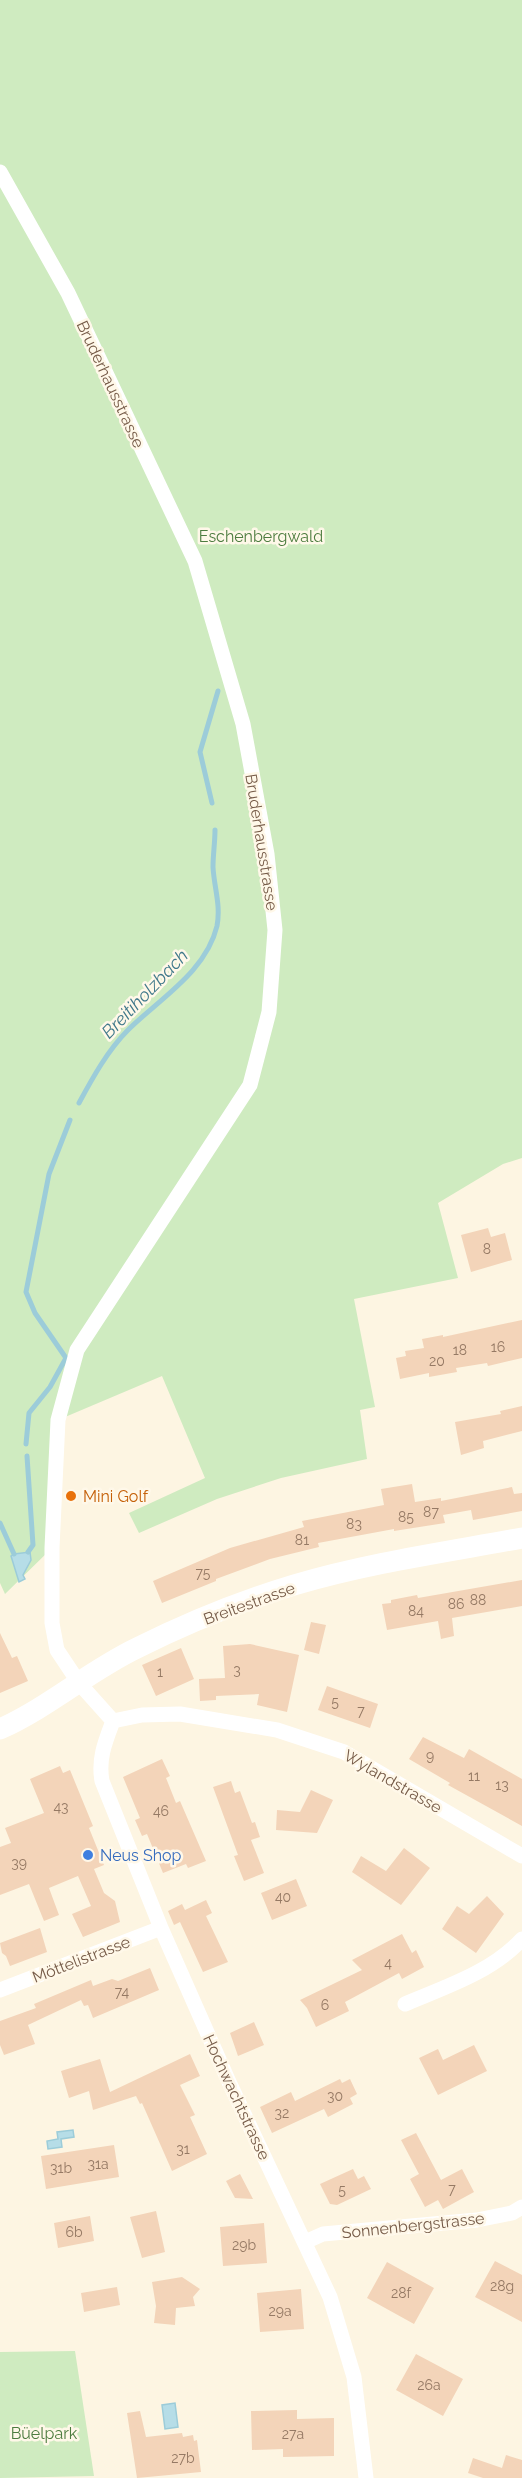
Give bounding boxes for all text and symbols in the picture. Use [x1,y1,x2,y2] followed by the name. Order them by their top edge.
[73,318,148,451] street label: Bruderhausstrasse
[199,527,323,546] park label: Eschenbergwald
[241,772,282,912] street label: Bruderhausstrasse
[97,945,192,1042] water label: Breitiholzbach
[483,1241,491,1257] house number: 8
[491,1339,505,1355] house number: 16
[453,1342,467,1358] house number: 18
[429,1353,445,1369] house number: 20
[83,1487,149,1506] place label: Mini Golf
[64,1489,78,1503] marker: Mini Golf
[423,1504,439,1520] house number: 87
[398,1509,414,1525] house number: 85
[346,1516,362,1532] house number: 83
[295,1532,309,1548] house number: 81
[196,1565,211,1581] house number: 75
[201,1578,297,1629] street label: Breitestrasse
[470,1592,486,1608] house number: 88
[448,1596,464,1612] house number: 86
[408,1603,424,1619] house number: 84
[233,1662,241,1678] house number: 3
[157,1664,163,1680] house number: 1
[331,1694,339,1710] house number: 5
[357,1703,365,1719] house number: 7
[340,1746,445,1817] street label: Wylandstrasse
[426,1748,434,1764] house number: 9
[468,1768,480,1784] house number: 11
[495,1777,509,1793] house number: 13
[53,1799,69,1815] house number: 43
[153,1803,169,1819] house number: 46
[100,1846,181,1865] place label: Neus Shop
[81,1848,95,1862] marker: Neus Shop
[11,1855,27,1871] house number: 39
[275,1889,291,1905] house number: 40
[30,1932,133,1987] street label: Möttelistrasse
[384,1955,392,1971] house number: 4
[115,1984,130,2000] house number: 74
[321,1997,329,2013] house number: 6
[199,2031,274,2163] street label: Hochwachtstrasse
[327,2088,343,2104] house number: 30
[275,2105,289,2121] house number: 32
[176,2141,190,2157] house number: 31
[87,2156,109,2172] house number: 31a
[50,2160,72,2176] house number: 31b
[448,2181,456,2197] house number: 7
[338,2182,346,2198] house number: 5
[341,2209,485,2242] street label: Sonnenbergstrasse
[65,2224,83,2240] house number: 6b
[232,2237,256,2253] house number: 29b
[490,2278,514,2294] house number: 28g
[391,2285,412,2301] house number: 28f
[268,2303,292,2319] house number: 29a
[417,2377,441,2393] house number: 26a
[11,2424,78,2443] park label: Büelpark
[282,2426,304,2442] house number: 27a
[171,2450,195,2466] house number: 27b

